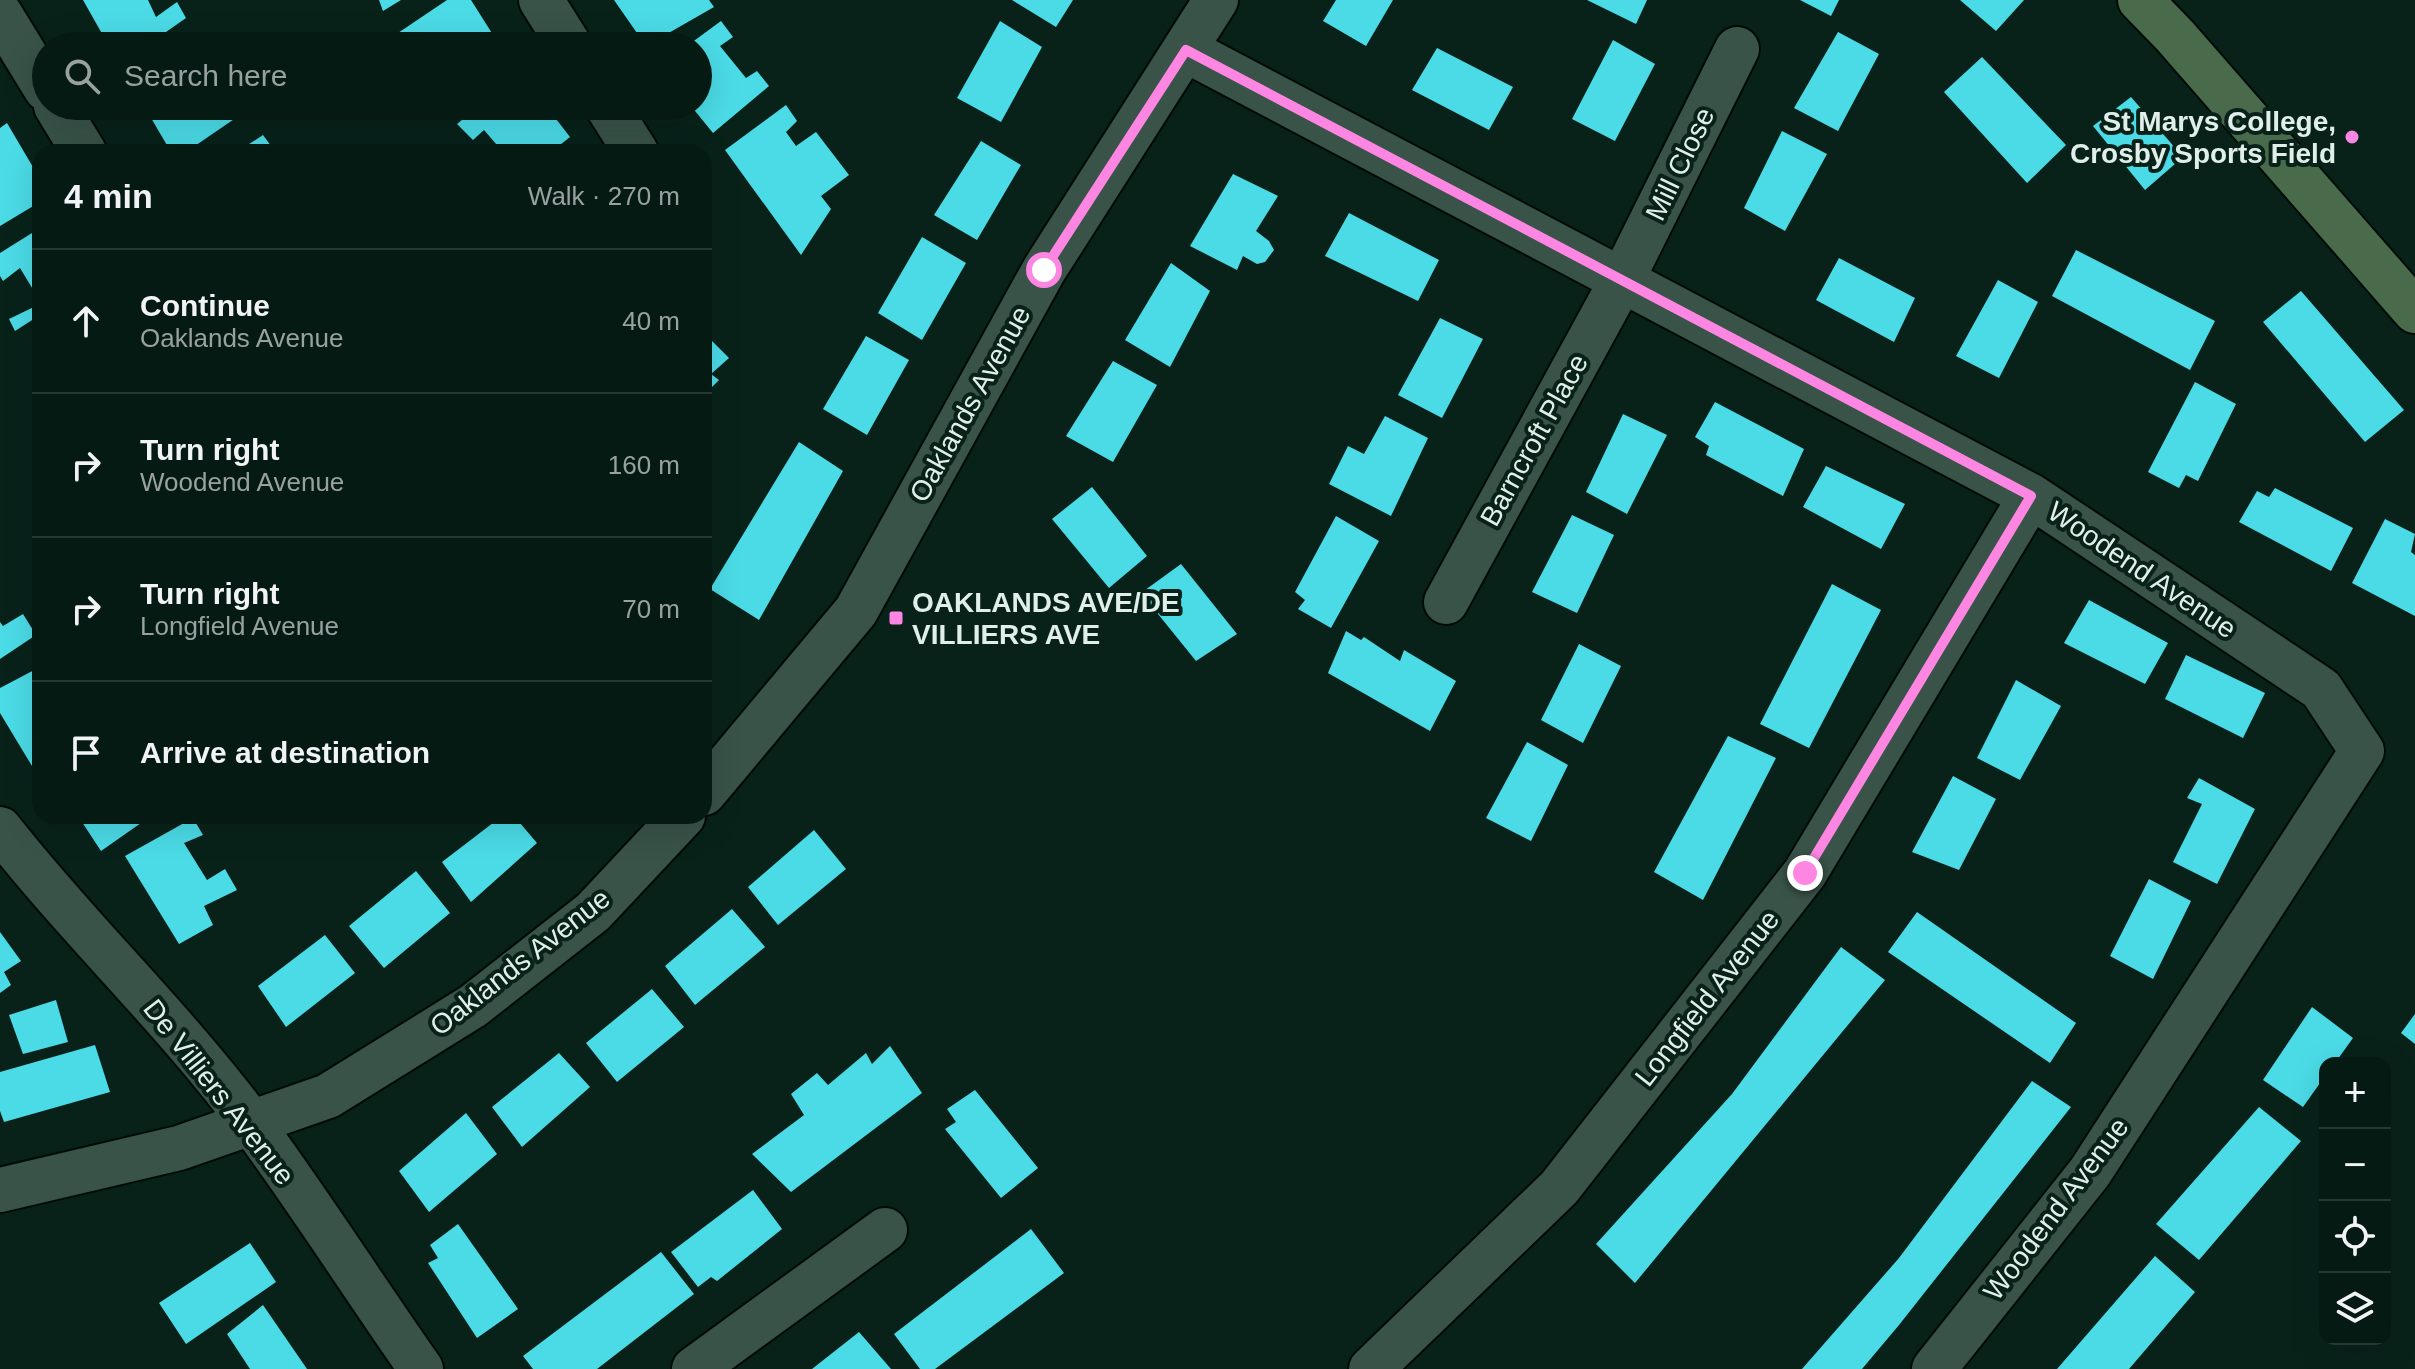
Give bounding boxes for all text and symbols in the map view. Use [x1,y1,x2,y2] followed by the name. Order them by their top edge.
[32,32,712,120] search box
[60,54,104,98] icon: search
[124,59,287,92] text: Search here
[1639,103,1721,225] street label: Mill Close
[2070,106,2336,169] place label: St Marys College, Crosby Sports Field
[2343,128,2361,146] marker: St Marys College, Crosby Sports Field
[64,177,153,215] text: 4 min
[528,181,680,211] text: Walk · 270 m
[1026,252,1062,288] route start
[140,289,270,322] text: Continue
[64,299,108,343] icon: ahead
[903,301,1037,507] street label: Oaklands Avenue
[622,306,680,336] text: 40 m
[140,323,343,353] text: Oaklands Avenue
[1474,349,1594,531] street label: Barncroft Place
[140,433,279,466] text: Turn right
[64,443,108,487] icon: right
[608,450,680,480] text: 160 m
[140,467,344,497] text: Woodend Avenue
[2042,496,2242,644] street label: Woodend Avenue
[140,577,279,610] text: Turn right
[64,587,108,631] icon: right
[912,587,1180,650] place label: OAKLANDS AVE/DE VILLIERS AVE
[622,594,680,624] text: 70 m
[887,609,905,627] marker: OAKLANDS AVE/DE VILLIERS AVE
[140,611,339,641] text: Longfield Avenue
[64,731,108,775] icon: arrive
[140,736,430,769] text: Arrive at destination
[1787,855,1823,891] route end
[424,882,616,1042] street label: Oaklands Avenue
[1629,904,1785,1092] street label: Longfield Avenue
[137,993,301,1191] street label: De Villiers Avenue
[2319,1057,2391,1345] map controls
[2319,1057,2391,1129] button: +
[1977,1112,2135,1306] street label: Woodend Avenue
[2319,1129,2391,1201] button: −
[2319,1201,2391,1273] button: locate
[2319,1273,2391,1345] button: layers

